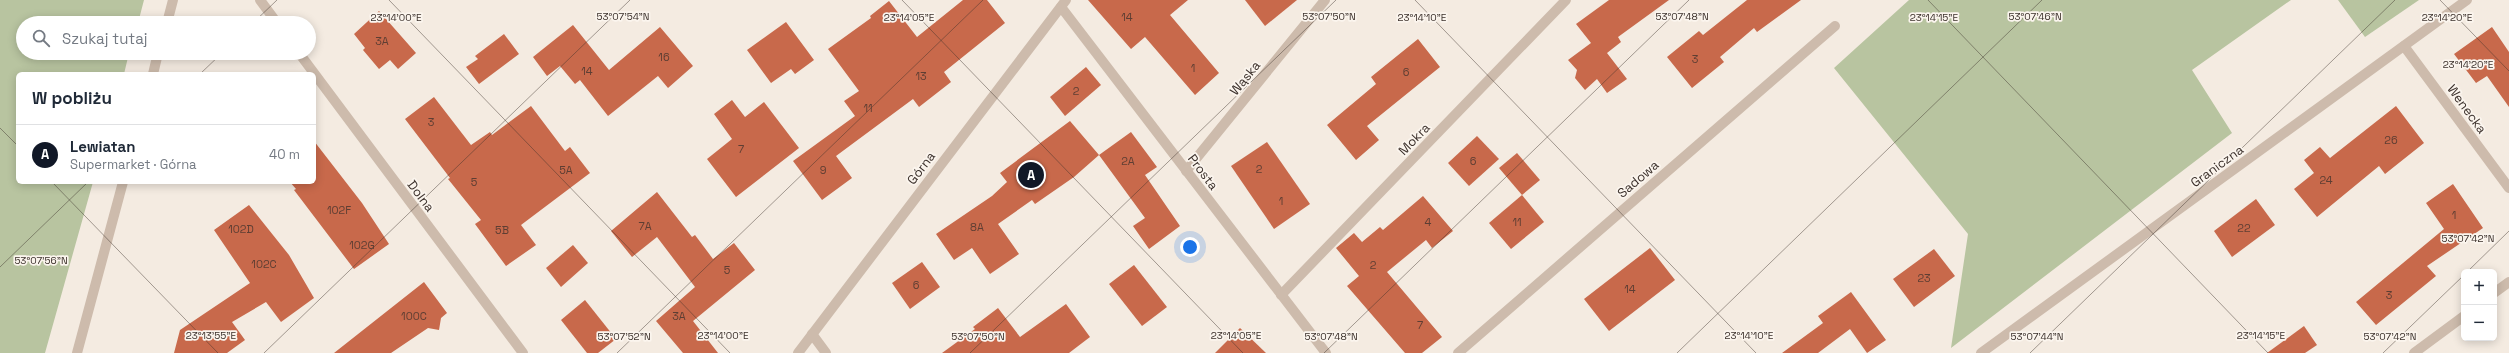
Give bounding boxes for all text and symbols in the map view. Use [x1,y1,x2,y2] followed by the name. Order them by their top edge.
[597,10,650,23] text: 53°07'54"N
[1121,10,1133,24] house number: 14
[1302,10,1356,23] text: 53°07'50"N
[1655,10,1709,23] text: 53°07'48"N
[2008,10,2062,23] text: 53°07'46"N
[370,11,422,24] text: 23°14'00"E
[884,11,935,24] text: 23°14'05"E
[1398,11,1447,24] text: 23°14'10"E
[1910,11,1959,24] text: 23°14'15"E
[2422,11,2473,24] text: 23°14'20"E
[16,16,316,60] search box
[30,27,52,49] icon: search
[62,29,148,48] text: Szukaj tutaj
[375,34,389,48] house number: 3A
[658,50,670,64] house number: 16
[1692,52,1699,66] house number: 3
[1226,57,1264,99] street label: Wąska
[2443,58,2494,71] text: 23°14'20"E
[1191,61,1195,75] house number: 1
[581,64,593,78] house number: 14
[1403,65,1410,79] house number: 6
[915,69,927,83] house number: 13
[2443,81,2491,137] street label: Wenecka
[1073,84,1080,98] house number: 2
[32,87,112,109] text: W pobliżu
[863,101,873,115] house number: 11
[428,115,435,129] house number: 3
[1395,119,1434,159] street label: Mokra
[2384,133,2398,147] house number: 26
[70,137,135,156] text: Lewiatan
[2187,141,2247,191] street label: Graniczna
[738,142,744,156] house number: 7
[41,146,49,163] text: A
[269,146,300,163] text: 40 m
[903,148,939,188] street label: Górna
[1184,151,1222,194] street label: Prosta
[1121,154,1135,168] house number: 2A
[1470,154,1477,168] house number: 6
[70,156,197,173] text: Supermarket · Górna
[1614,156,1663,202] street label: Sadowa
[1018,160,1044,190] pin: A
[1256,162,1263,176] house number: 2
[559,163,573,177] house number: 5A
[820,163,827,177] house number: 9
[2319,173,2333,187] house number: 24
[471,175,478,189] house number: 5
[404,177,439,216] street label: Dolna
[1279,194,1283,208] house number: 1
[327,203,351,217] house number: 102F
[2452,208,2456,222] house number: 1
[1425,215,1432,229] house number: 4
[1512,215,1522,229] house number: 11
[638,219,652,233] house number: 7A
[970,220,984,234] house number: 8A
[2237,221,2251,235] house number: 22
[228,222,254,236] house number: 102D
[495,223,509,237] house number: 5B
[2442,232,2494,245] text: 53°07'42"N
[1180,237,1200,257] your location
[349,238,375,252] house number: 102G
[14,254,68,267] text: 53°07'56"N
[251,257,277,271] house number: 102C
[1370,258,1377,272] house number: 2
[724,263,731,277] house number: 5
[2461,269,2497,341] map controls
[2461,269,2497,305] button: +
[1917,271,1931,285] house number: 23
[913,278,920,292] house number: 6
[1624,282,1636,296] house number: 14
[2386,288,2393,302] house number: 3
[2461,305,2497,341] button: −
[401,309,427,323] house number: 100C
[672,309,686,323] house number: 3A
[1417,318,1423,332] house number: 7
[186,329,237,342] text: 23°13'55"E
[697,329,749,342] text: 23°14'00"E
[1211,329,1262,342] text: 23°14'05"E
[1725,329,1774,342] text: 23°14'10"E
[2237,329,2286,342] text: 23°14'15"E
[597,330,651,343] text: 53°07'52"N
[951,330,1005,343] text: 53°07'50"N
[1304,330,1358,343] text: 53°07'48"N
[2011,330,2063,343] text: 53°07'44"N
[2364,330,2416,343] text: 53°07'42"N

